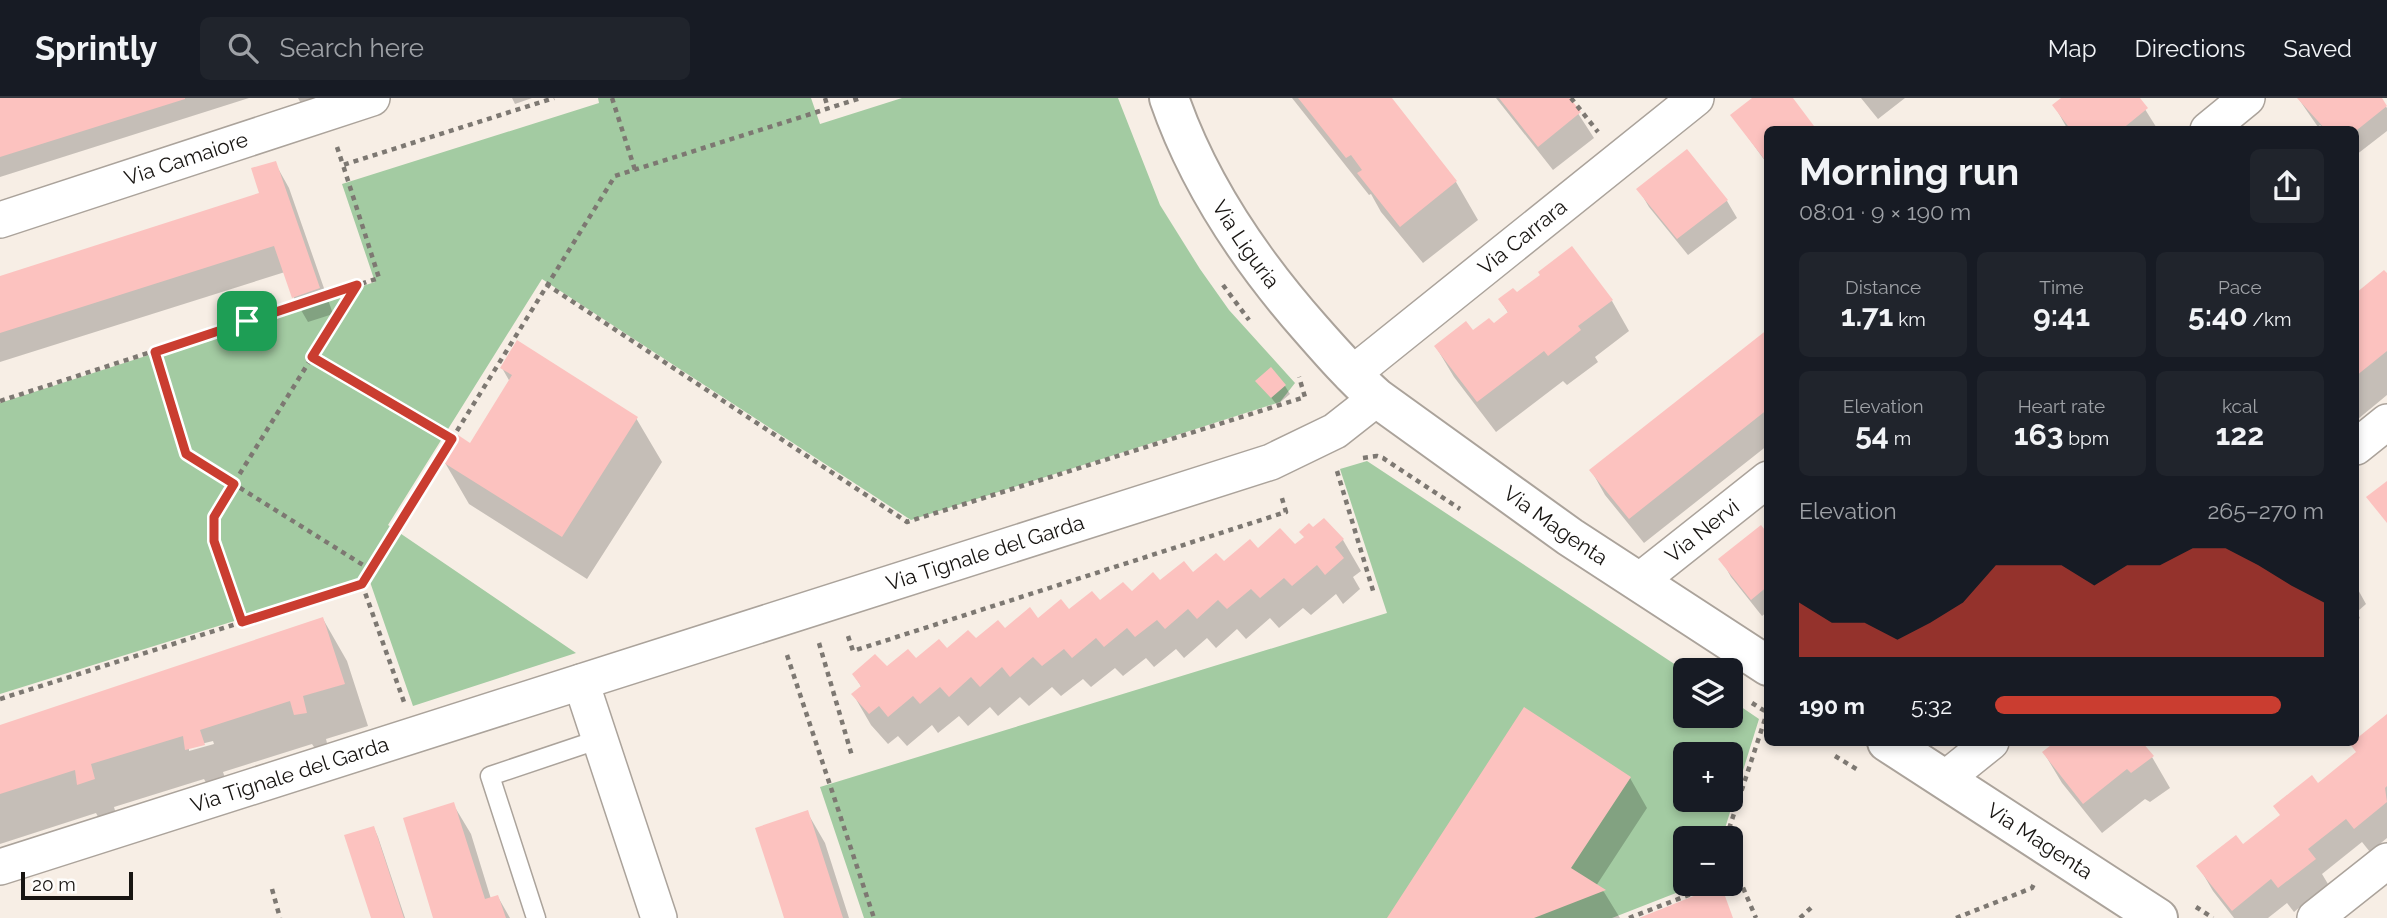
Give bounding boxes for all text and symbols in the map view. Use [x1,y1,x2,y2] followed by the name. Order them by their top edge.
[200,17,690,80] search box
[35,29,158,68] text: Sprintly
[224,29,262,67] icon: search
[280,33,424,63] text: Search here
[2048,34,2097,63] text: Map
[2135,34,2245,63] text: Directions
[2283,34,2352,63] text: Saved
[121,127,251,190] street label: Via Camaiore
[1799,149,2019,194] text: Morning run
[2250,149,2324,223] button: share
[1473,194,1572,280] street label: Via Carrara
[1207,196,1285,293] street label: Via Liguria
[1799,198,1971,225] text: 08:01 · 9 × 190 m
[1845,276,1921,298] text: Distance
[2039,276,2084,298] text: Time
[2218,276,2262,298] text: Pace
[217,291,277,351] pin
[1841,298,1893,333] text: 1.71
[2033,298,2090,333] text: 9:41
[2188,298,2248,333] text: 5:40
[228,302,266,340] icon: arrive
[1893,308,1926,330] text: km
[2248,308,2292,330] text: /km
[1843,395,1924,417] text: Elevation
[2018,395,2105,417] text: Heart rate
[2222,395,2258,417] text: kcal
[1855,417,1889,452] text: 54
[2014,417,2063,452] text: 163
[2215,417,2264,452] text: 122
[1889,427,1911,449] text: m
[2063,427,2109,449] text: bpm
[1499,480,1613,570] street label: Via Magenta
[1660,494,1744,568] street label: Via Nervi
[1799,497,1897,524] text: Elevation
[2207,497,2324,524] text: 265–270 m
[883,509,1087,596] street label: Via Tignale del Garda
[1673,658,1743,896] map controls
[1673,658,1743,728] button: layers
[1799,692,1865,719] text: 190 m
[1911,692,1952,719] text: 5:32
[187,731,392,817] street label: Via Tignale del Garda
[1673,742,1743,812] button: +
[1982,797,2098,884] street label: Via Magenta
[1673,826,1743,896] button: −
[21,869,133,901] scale bar
[32,873,76,895] text: 20 m

